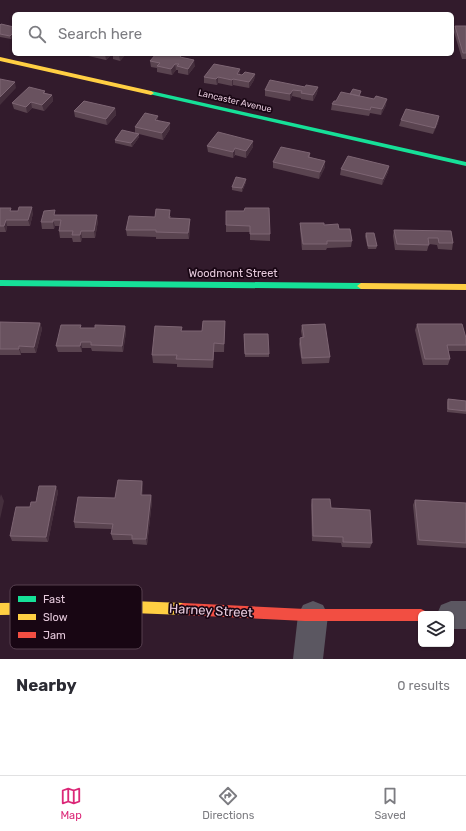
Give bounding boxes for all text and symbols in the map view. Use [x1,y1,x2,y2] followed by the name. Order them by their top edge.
[12,12,454,56] search box
[26,23,48,45] icon: search
[58,25,142,43] text: Search here
[197,88,273,114] street label: Lancaster Avenue
[188,267,278,280] street label: Woodmont Street
[10,585,142,649] legend
[43,593,66,606] text: Fast
[169,601,253,620] street label: Harney Street
[43,611,68,624] text: Slow
[418,611,454,647] map controls
[418,611,454,647] button: layers
[43,629,66,642] text: Jam
[16,675,77,695] text: Nearby
[397,678,450,693] text: 0 results
[60,785,82,822] tab: Map
[202,785,254,822] tab: Directions
[375,785,406,822] tab: Saved

